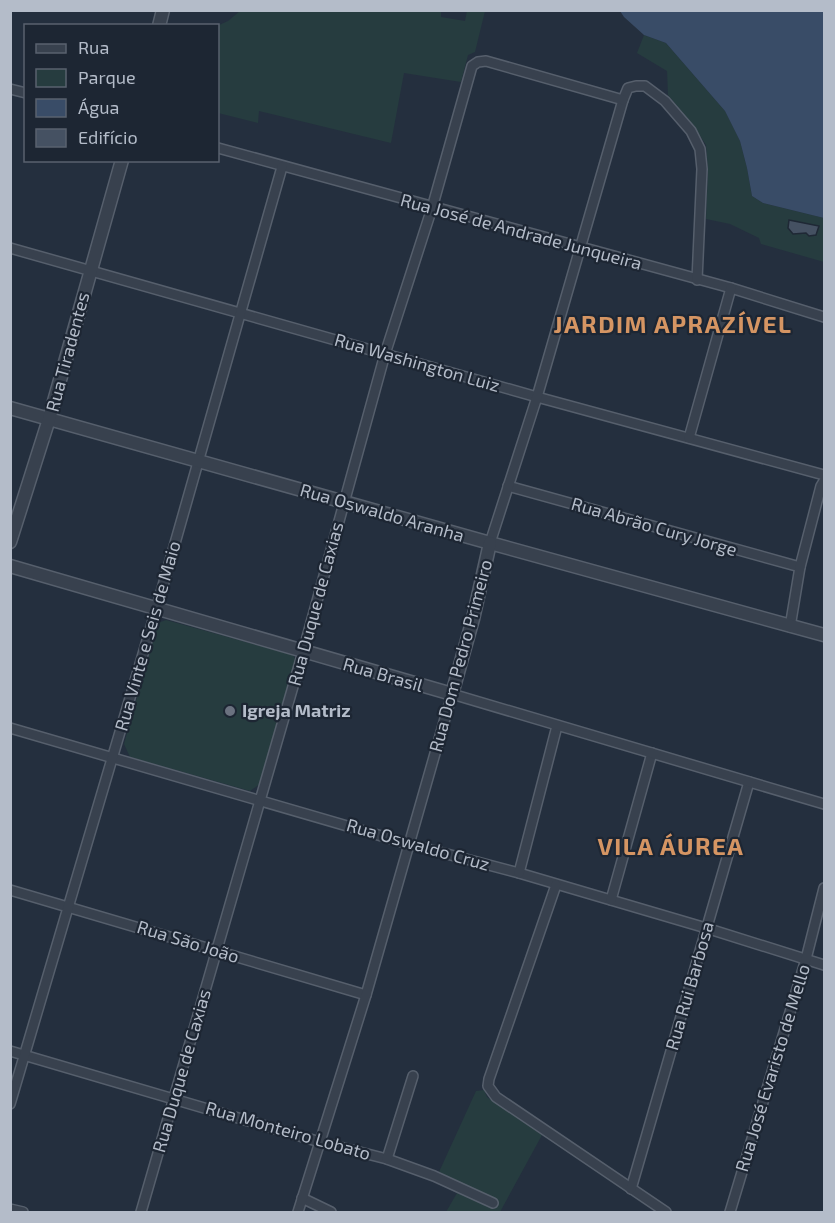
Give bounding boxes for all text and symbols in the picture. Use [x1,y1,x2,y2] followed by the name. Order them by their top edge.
[24,24,219,162] legend
[78,36,109,58] text: Rua
[78,66,136,88] text: Parque
[78,96,119,118] text: Água
[78,126,138,148] text: Edifício
[398,188,644,274] street label: Rua José de Andrade Junqueira
[40,289,94,414] street label: Rua Tiradentes
[554,309,792,338] district label: JARDIM APRAZÍVEL
[332,328,503,396] street label: Rua Washington Luiz
[298,478,467,546] street label: Rua Oswaldo Aranha
[569,492,740,560] street label: Rua Abrão Cury Jorge
[283,519,348,688] street label: Rua Duque de Caxias
[109,538,185,733] street label: Rua Vinte e Seis de Maio
[424,557,496,754] street label: Rua Dom Pedro Primeiro
[341,652,427,696] street label: Rua Brasil
[242,699,351,721] place label: Igreja Matriz
[223,704,237,718] marker: Igreja Matriz
[344,813,492,875] street label: Rua Oswaldo Cruz
[598,831,745,860] district label: VILA ÁUREA
[135,915,242,967] street label: Rua São João
[660,919,718,1053] street label: Rua Rui Barbosa
[730,961,814,1174] street label: Rua José Evaristo de Mello
[147,987,215,1155] street label: Rua Duque de Caxias
[203,1096,373,1164] street label: Rua Monteiro Lobato

